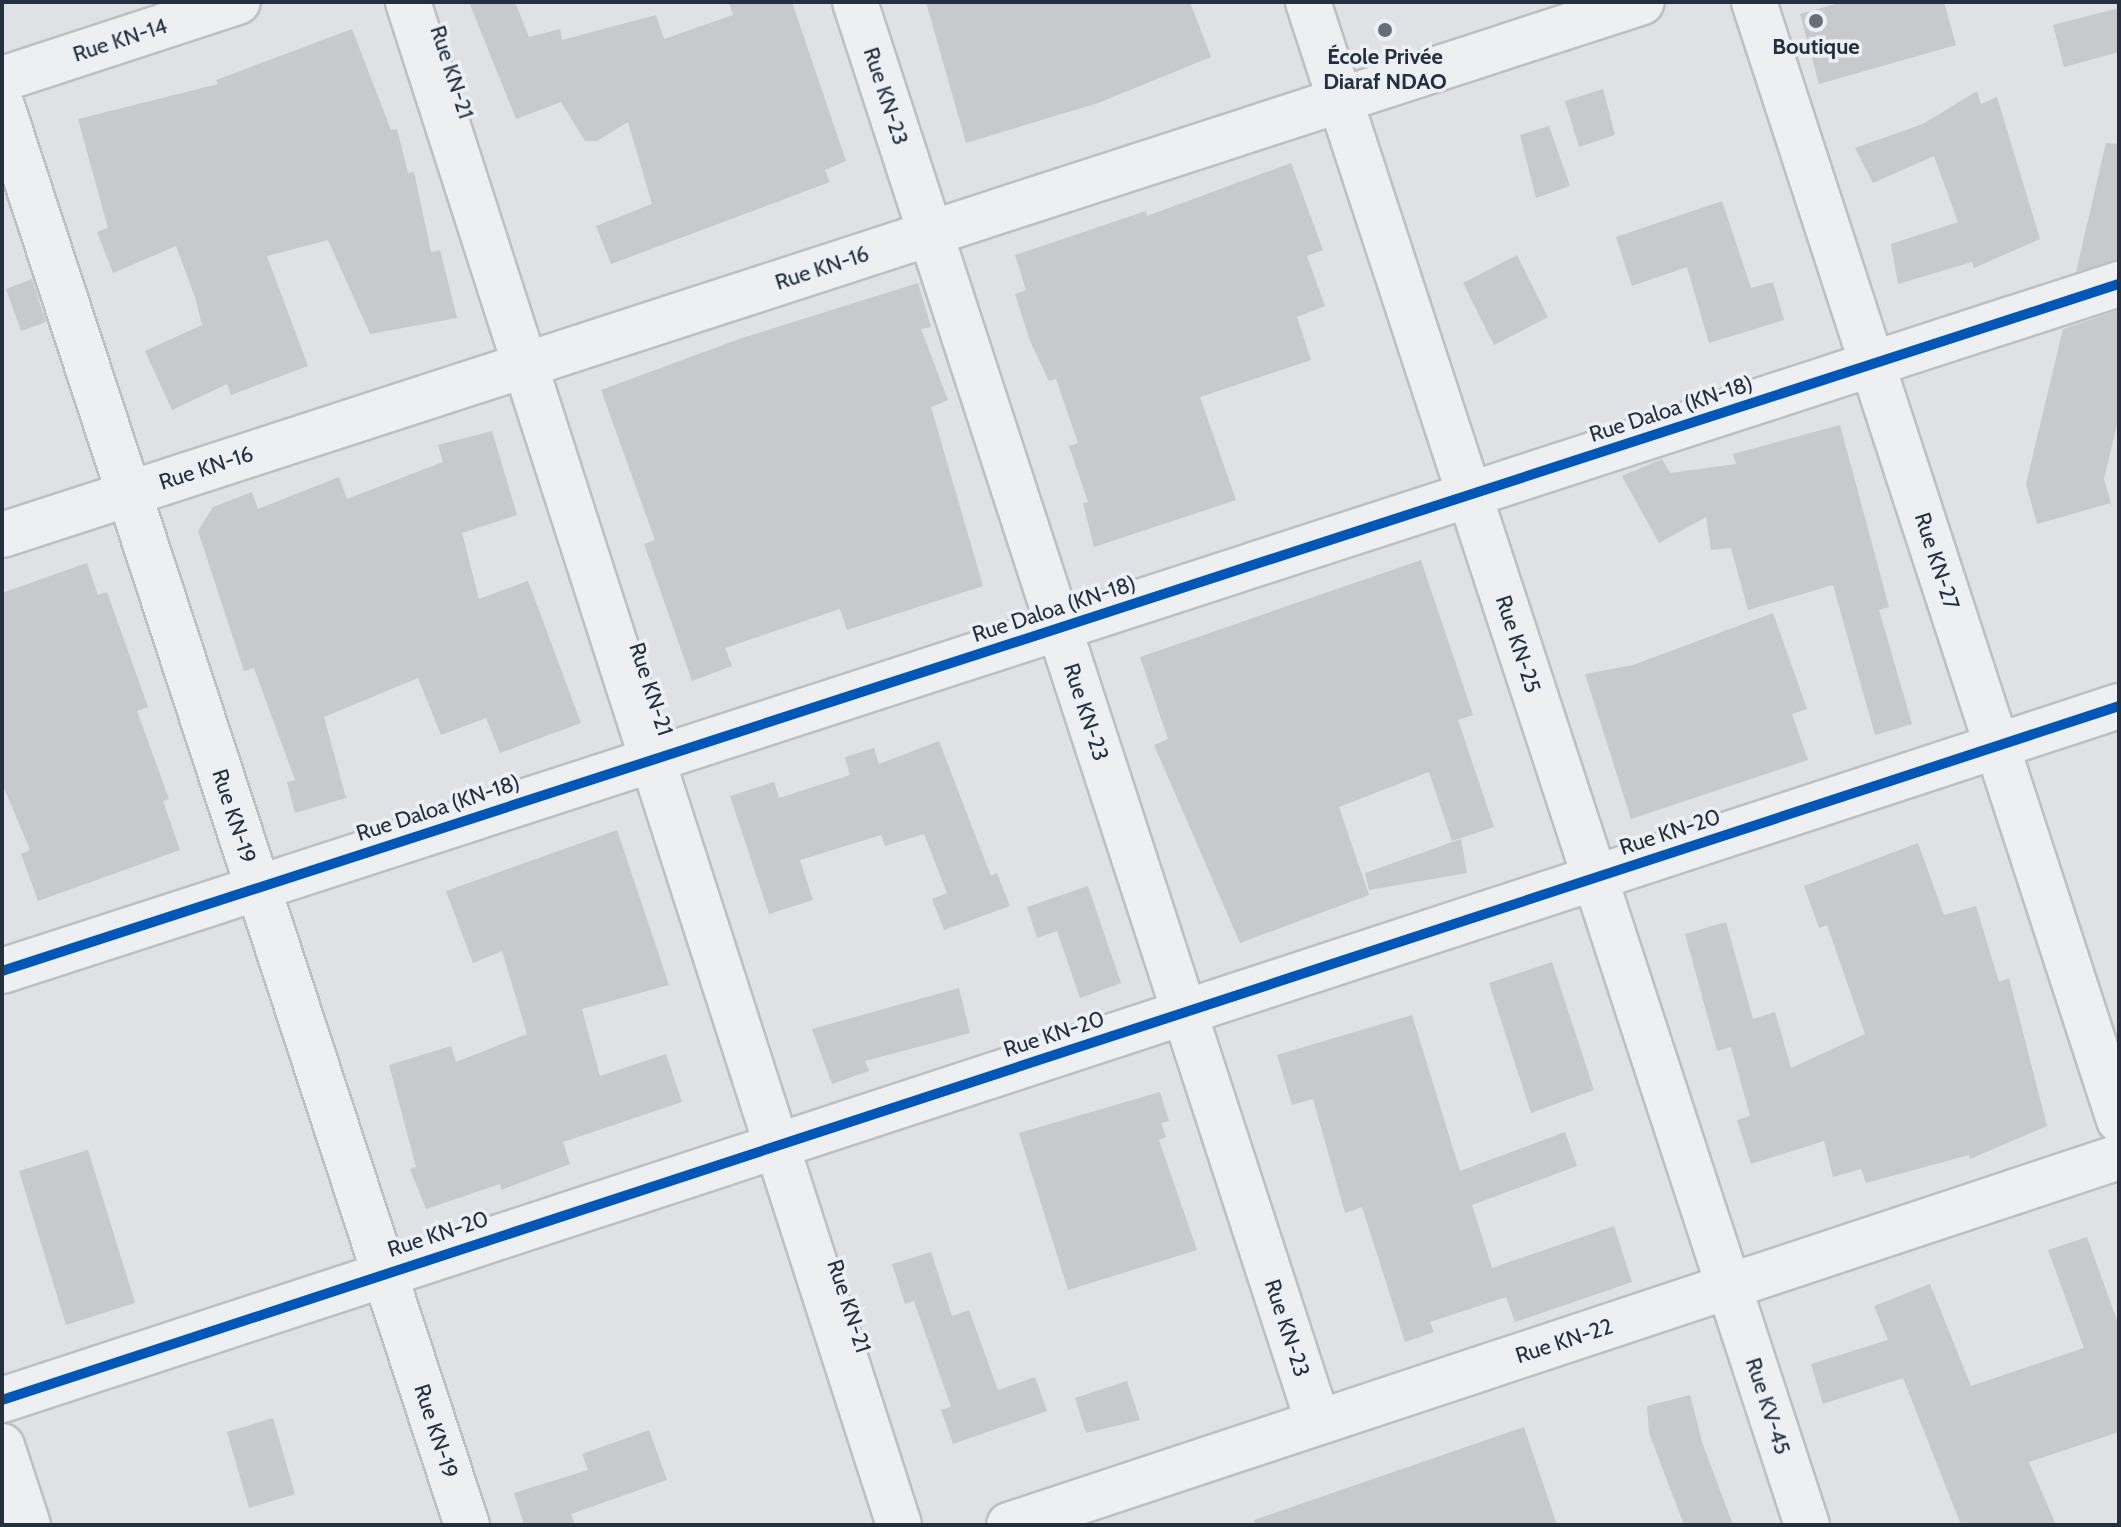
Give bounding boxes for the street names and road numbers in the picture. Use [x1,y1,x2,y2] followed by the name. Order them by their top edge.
[70,12,170,68] street label: Rue KN-14
[425,22,479,122] street label: Rue KN-21
[858,44,914,148] street label: Rue KN-23
[772,240,872,296] street label: Rue KN-16
[1586,370,1756,448] street label: Rue Daloa (KN-18)
[156,440,256,496] street label: Rue KN-16
[1909,509,1965,613] street label: Rue KN-27
[969,570,1139,648] street label: Rue Daloa (KN-18)
[1490,592,1546,696] street label: Rue KN-25
[624,639,678,739] street label: Rue KN-21
[1058,660,1114,764] street label: Rue KN-23
[206,766,262,866] street label: Rue KN-19
[353,769,523,847] street label: Rue Daloa (KN-18)
[1616,803,1724,861] street label: Rue KN-20
[1000,1005,1108,1063] street label: Rue KN-20
[384,1205,492,1263] street label: Rue KN-20
[822,1256,876,1356] street label: Rue KN-21
[1259,1276,1315,1380] street label: Rue KN-23
[1512,1313,1616,1369] street label: Rue KN-22
[1740,1354,1796,1458] street label: Rue KV-45
[408,1381,464,1481] street label: Rue KN-19

